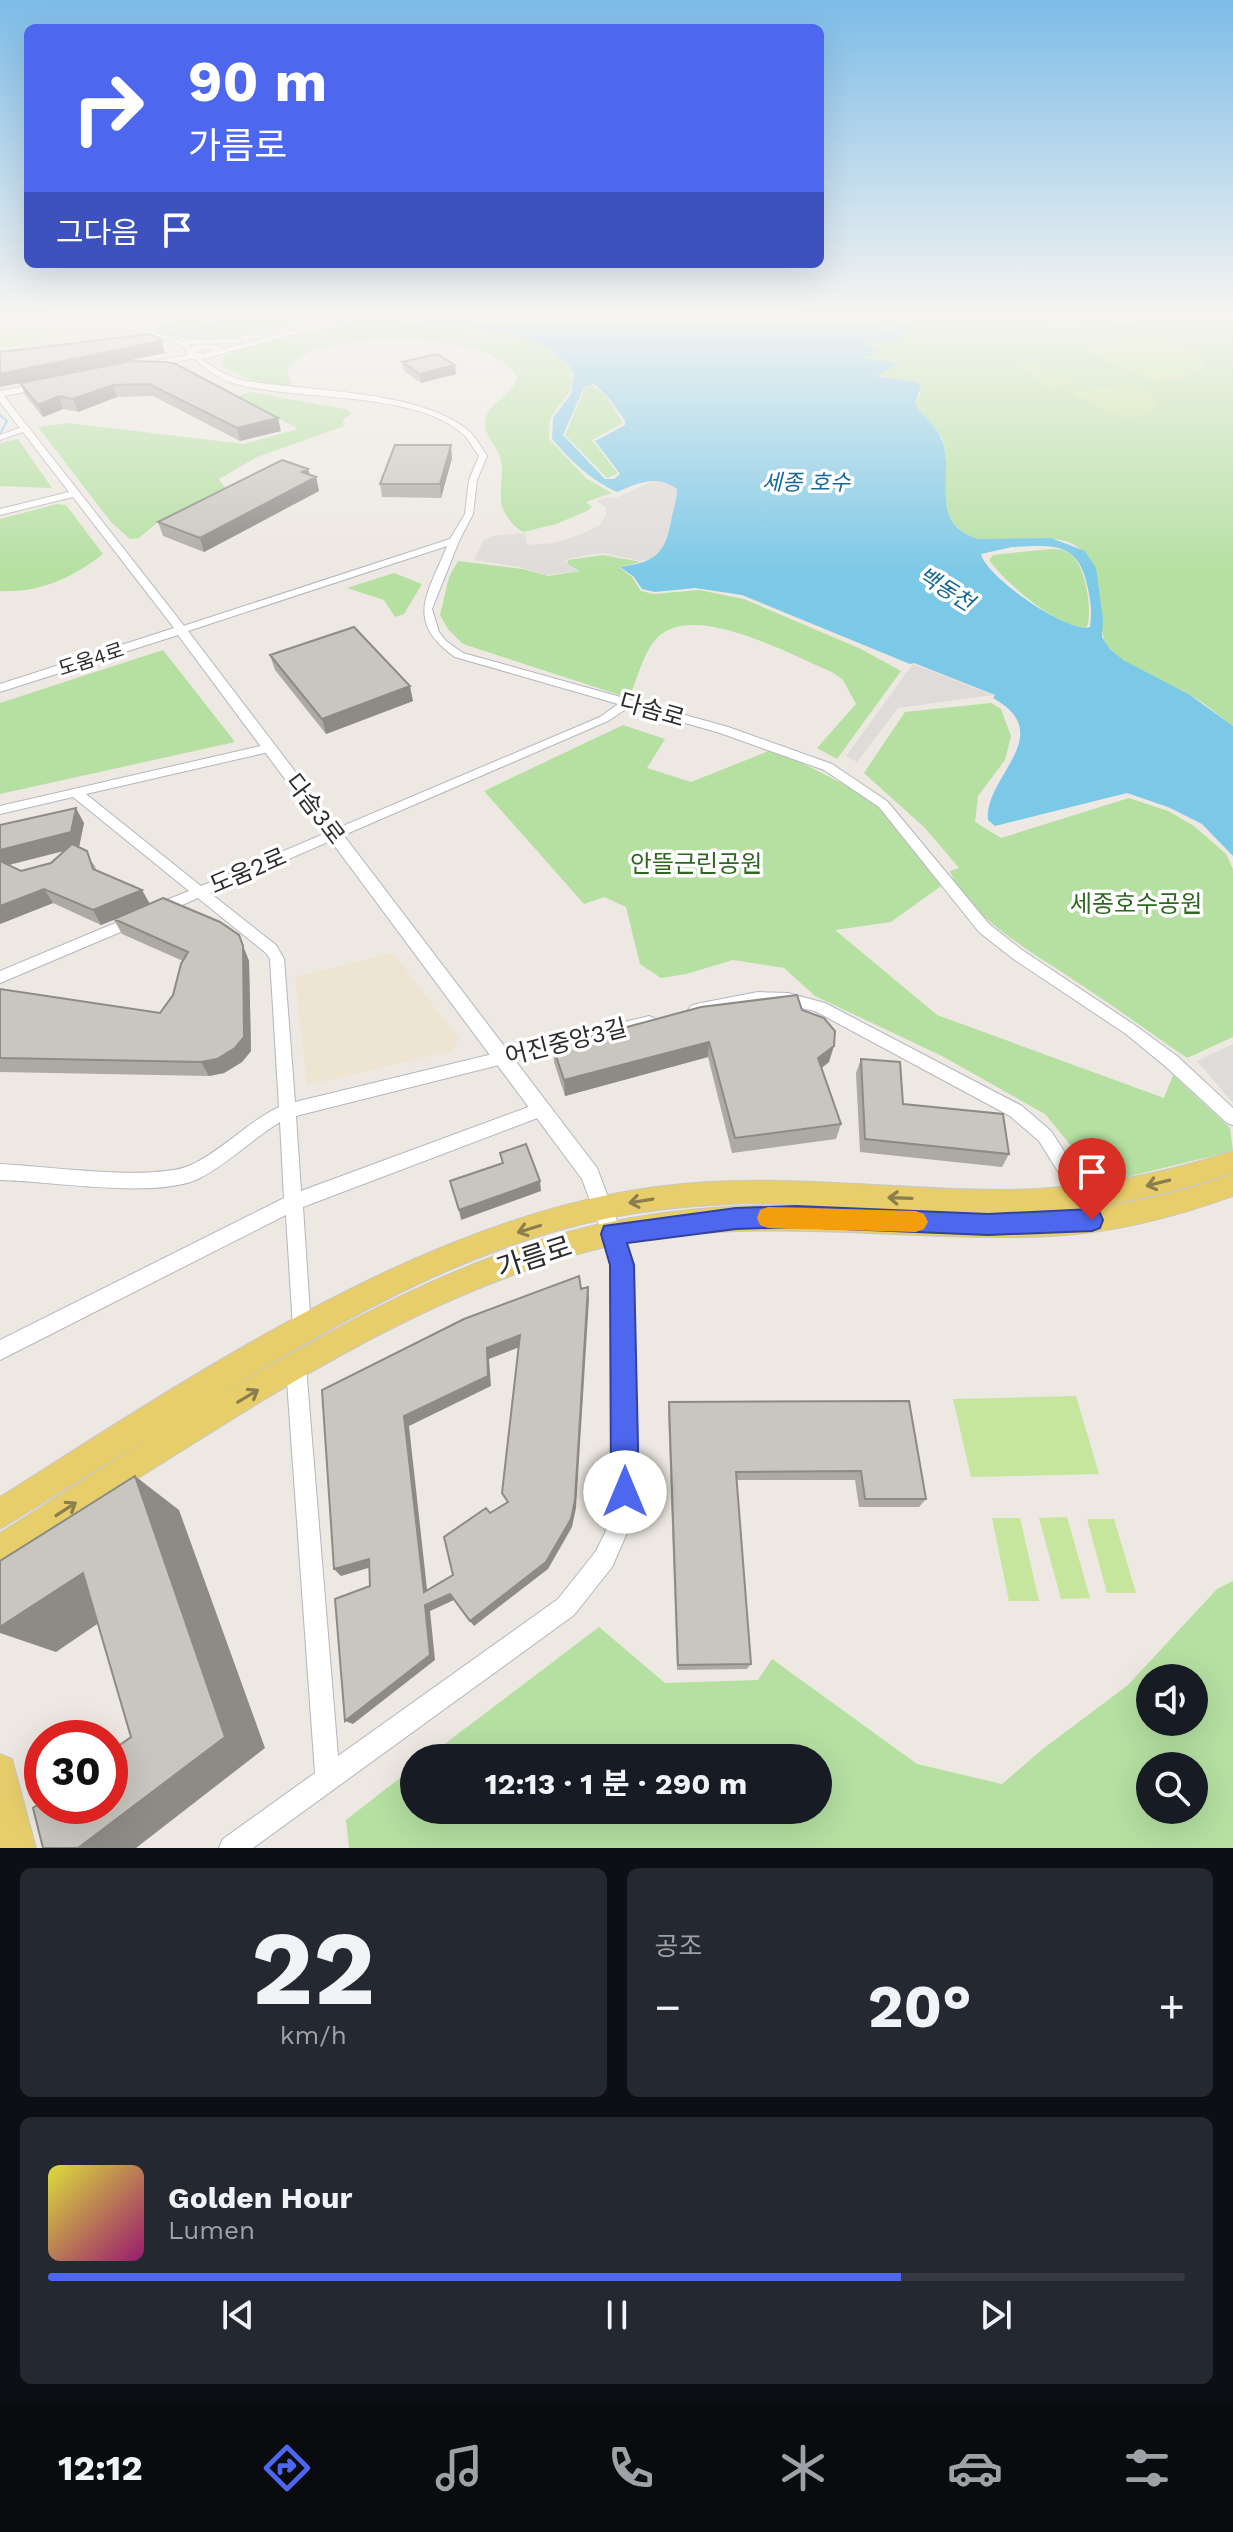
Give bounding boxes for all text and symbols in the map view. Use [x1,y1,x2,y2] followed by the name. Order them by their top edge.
[188,49,327,115] text: 90 m
[56,56,160,160] icon: right
[188,125,287,167] text: 가름로
[155,208,199,252] icon: arrive
[56,215,139,250] text: 그다음
[762,470,851,495] water label: 세종 호수
[914,562,981,617] water label: 백동천
[55,637,127,681] street label: 도움4로
[616,687,688,733] street label: 다솜로
[280,769,350,849] street label: 다솜3로
[206,842,290,900] street label: 도움2로
[630,850,762,878] park label: 안뜰근린공원
[1070,890,1202,918] park label: 세종호수공원
[502,1013,630,1071] street label: 어진중앙3길
[1058,1138,1126,1220] pin
[1070,1150,1114,1194] icon: arrive
[1146,1176,1172,1191] one-way arrow
[887,1190,914,1205] one-way arrow
[628,1194,654,1209] one-way arrow
[517,1222,543,1237] one-way arrow
[492,1229,576,1285] street label: 가름로
[236,1388,259,1404] one-way arrow
[583,1450,667,1534] position arrow
[54,1500,76,1517] one-way arrow
[1136,1664,1208,1824] map controls
[1136,1664,1208,1736] button: sound
[24,1720,128,1824] speed limit sign: 30
[1136,1752,1208,1824] button: search
[485,1766,747,1801] text: 12:13 · 1 분 · 290 m
[251,1907,375,2029] text: 22
[655,1931,702,1961] text: 공조
[868,1971,972,2042] text: 20°
[655,1981,681,2033] text: −
[1158,1981,1185,2033] text: +
[280,2020,347,2050] text: km/h
[168,2180,352,2215] text: Golden Hour
[168,2215,255,2245] text: Lumen
[216,2293,260,2337] icon: previous
[595,2293,639,2337] icon: pause
[974,2293,1018,2337] icon: next
[259,2440,315,2496] icon: directions
[431,2440,487,2496] icon: music
[603,2440,659,2496] icon: phone
[775,2440,831,2496] icon: climate
[947,2440,1003,2496] icon: car
[1119,2440,1175,2496] icon: filters
[58,2447,143,2489] text: 12:12

